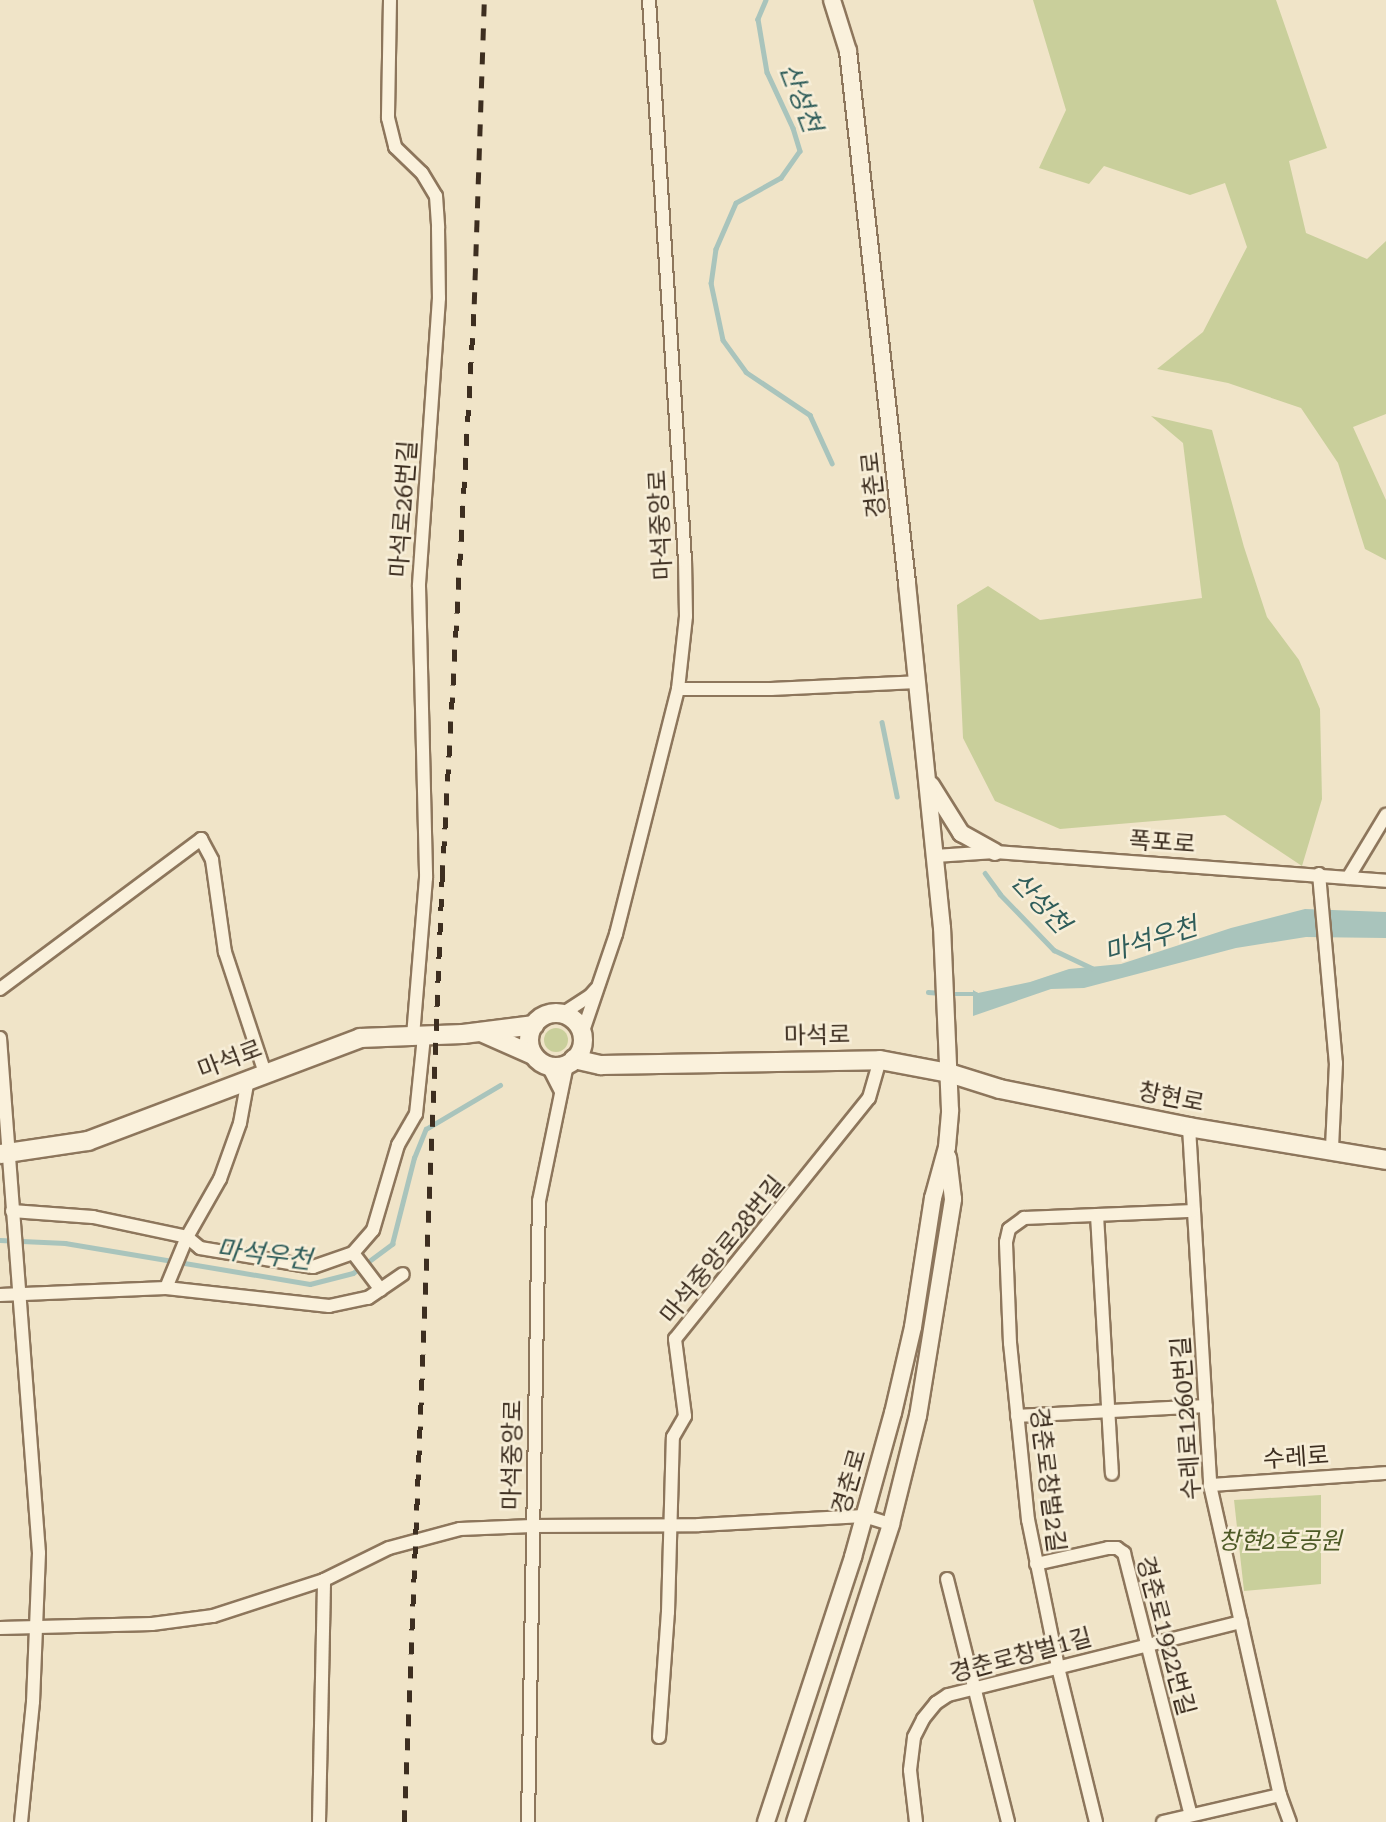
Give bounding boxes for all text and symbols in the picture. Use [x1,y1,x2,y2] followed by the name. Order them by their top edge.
[773,59,827,137] water label: 산성천
[385,440,423,578] street label: 마석로26번길
[856,451,892,519] street label: 경춘로
[644,469,678,581] street label: 마석중앙로
[1128,826,1196,860] street label: 폭포로
[1004,866,1076,940] water label: 산성천
[1101,911,1201,969] water label: 마석우천
[784,1021,850,1051] street label: 마석로
[194,1035,266,1085] street label: 마석로
[1136,1078,1206,1118] street label: 창현로
[655,1170,791,1330] street label: 마석중앙로28번길
[215,1234,313,1276] water label: 마석우천
[1167,1335,1207,1501] street label: 수레로1260번길
[498,1400,528,1510] street label: 마석중앙로
[1024,1406,1070,1554] street label: 경춘로창벌2길
[1262,1441,1330,1475] street label: 수레로
[827,1446,873,1518] street label: 경춘로
[1218,1528,1342,1556] park label: 창현2호공원
[1130,1553,1200,1719] street label: 경춘로1922번길
[947,1623,1095,1689] street label: 경춘로창벌1길

